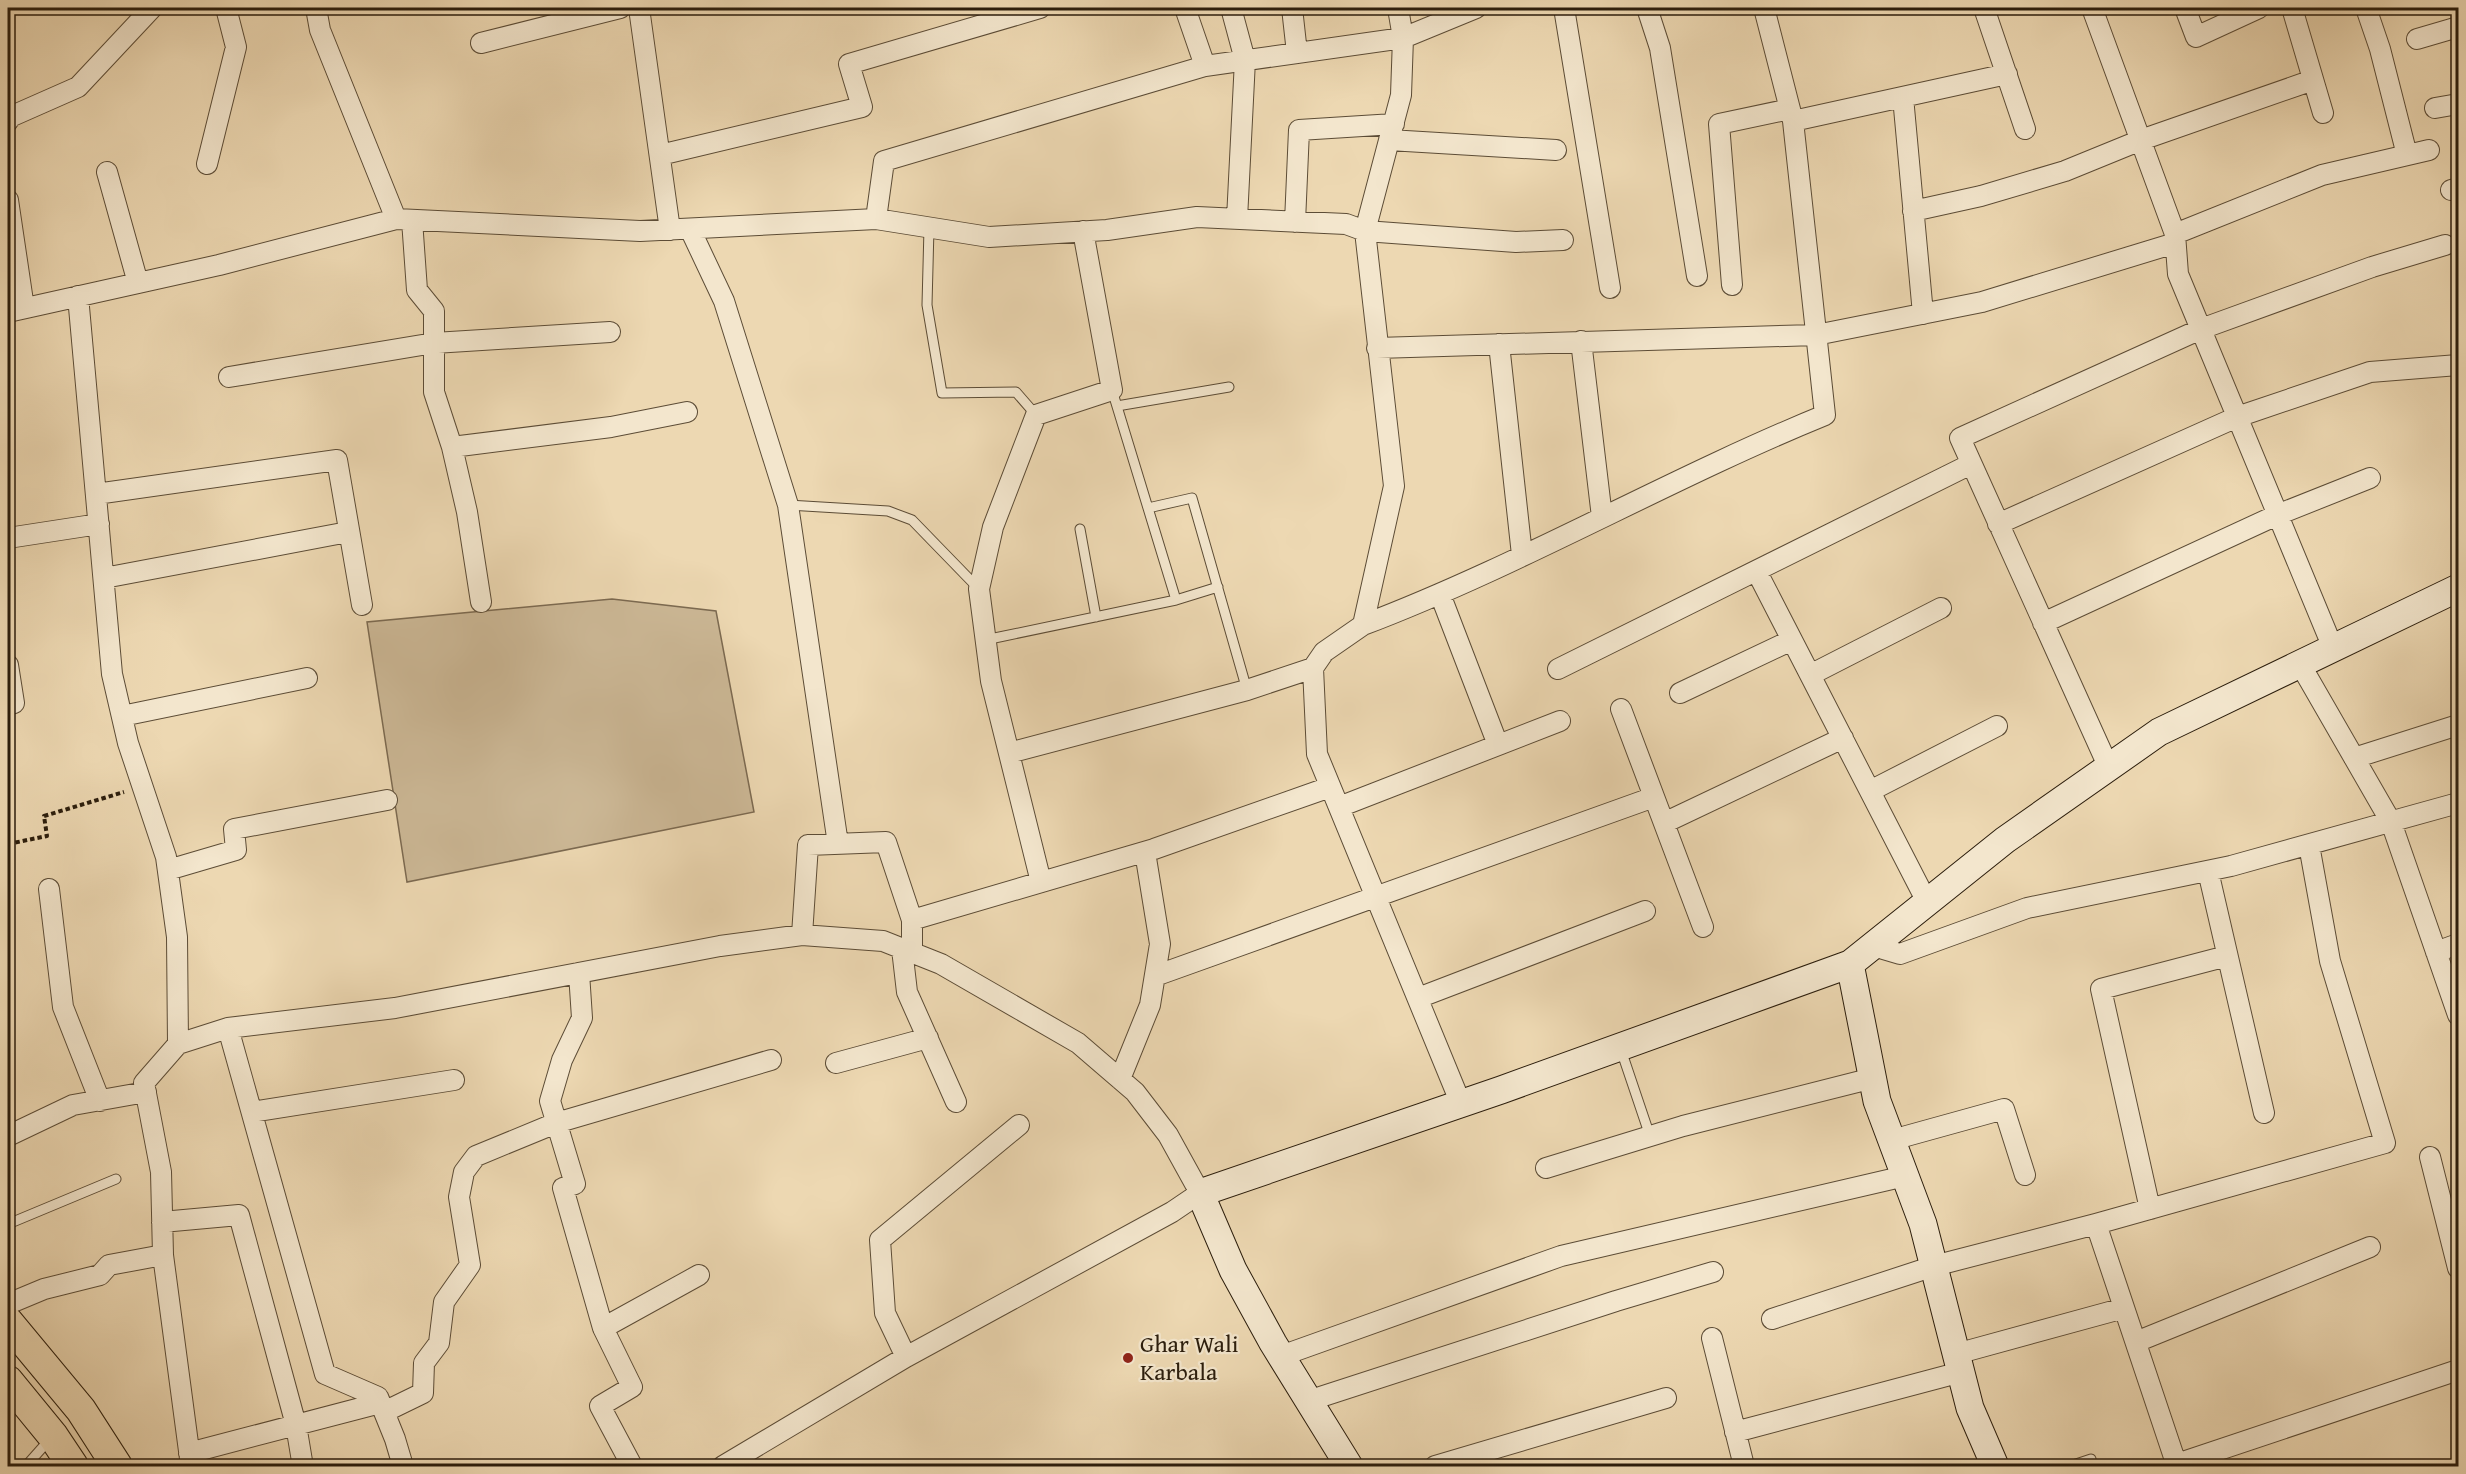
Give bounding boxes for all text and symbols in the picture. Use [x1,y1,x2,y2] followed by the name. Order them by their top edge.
[1140,1326,1239,1389] place label: Ghar Wali Karbala
[1121,1351,1135,1365] marker: Ghar Wali Karbala

